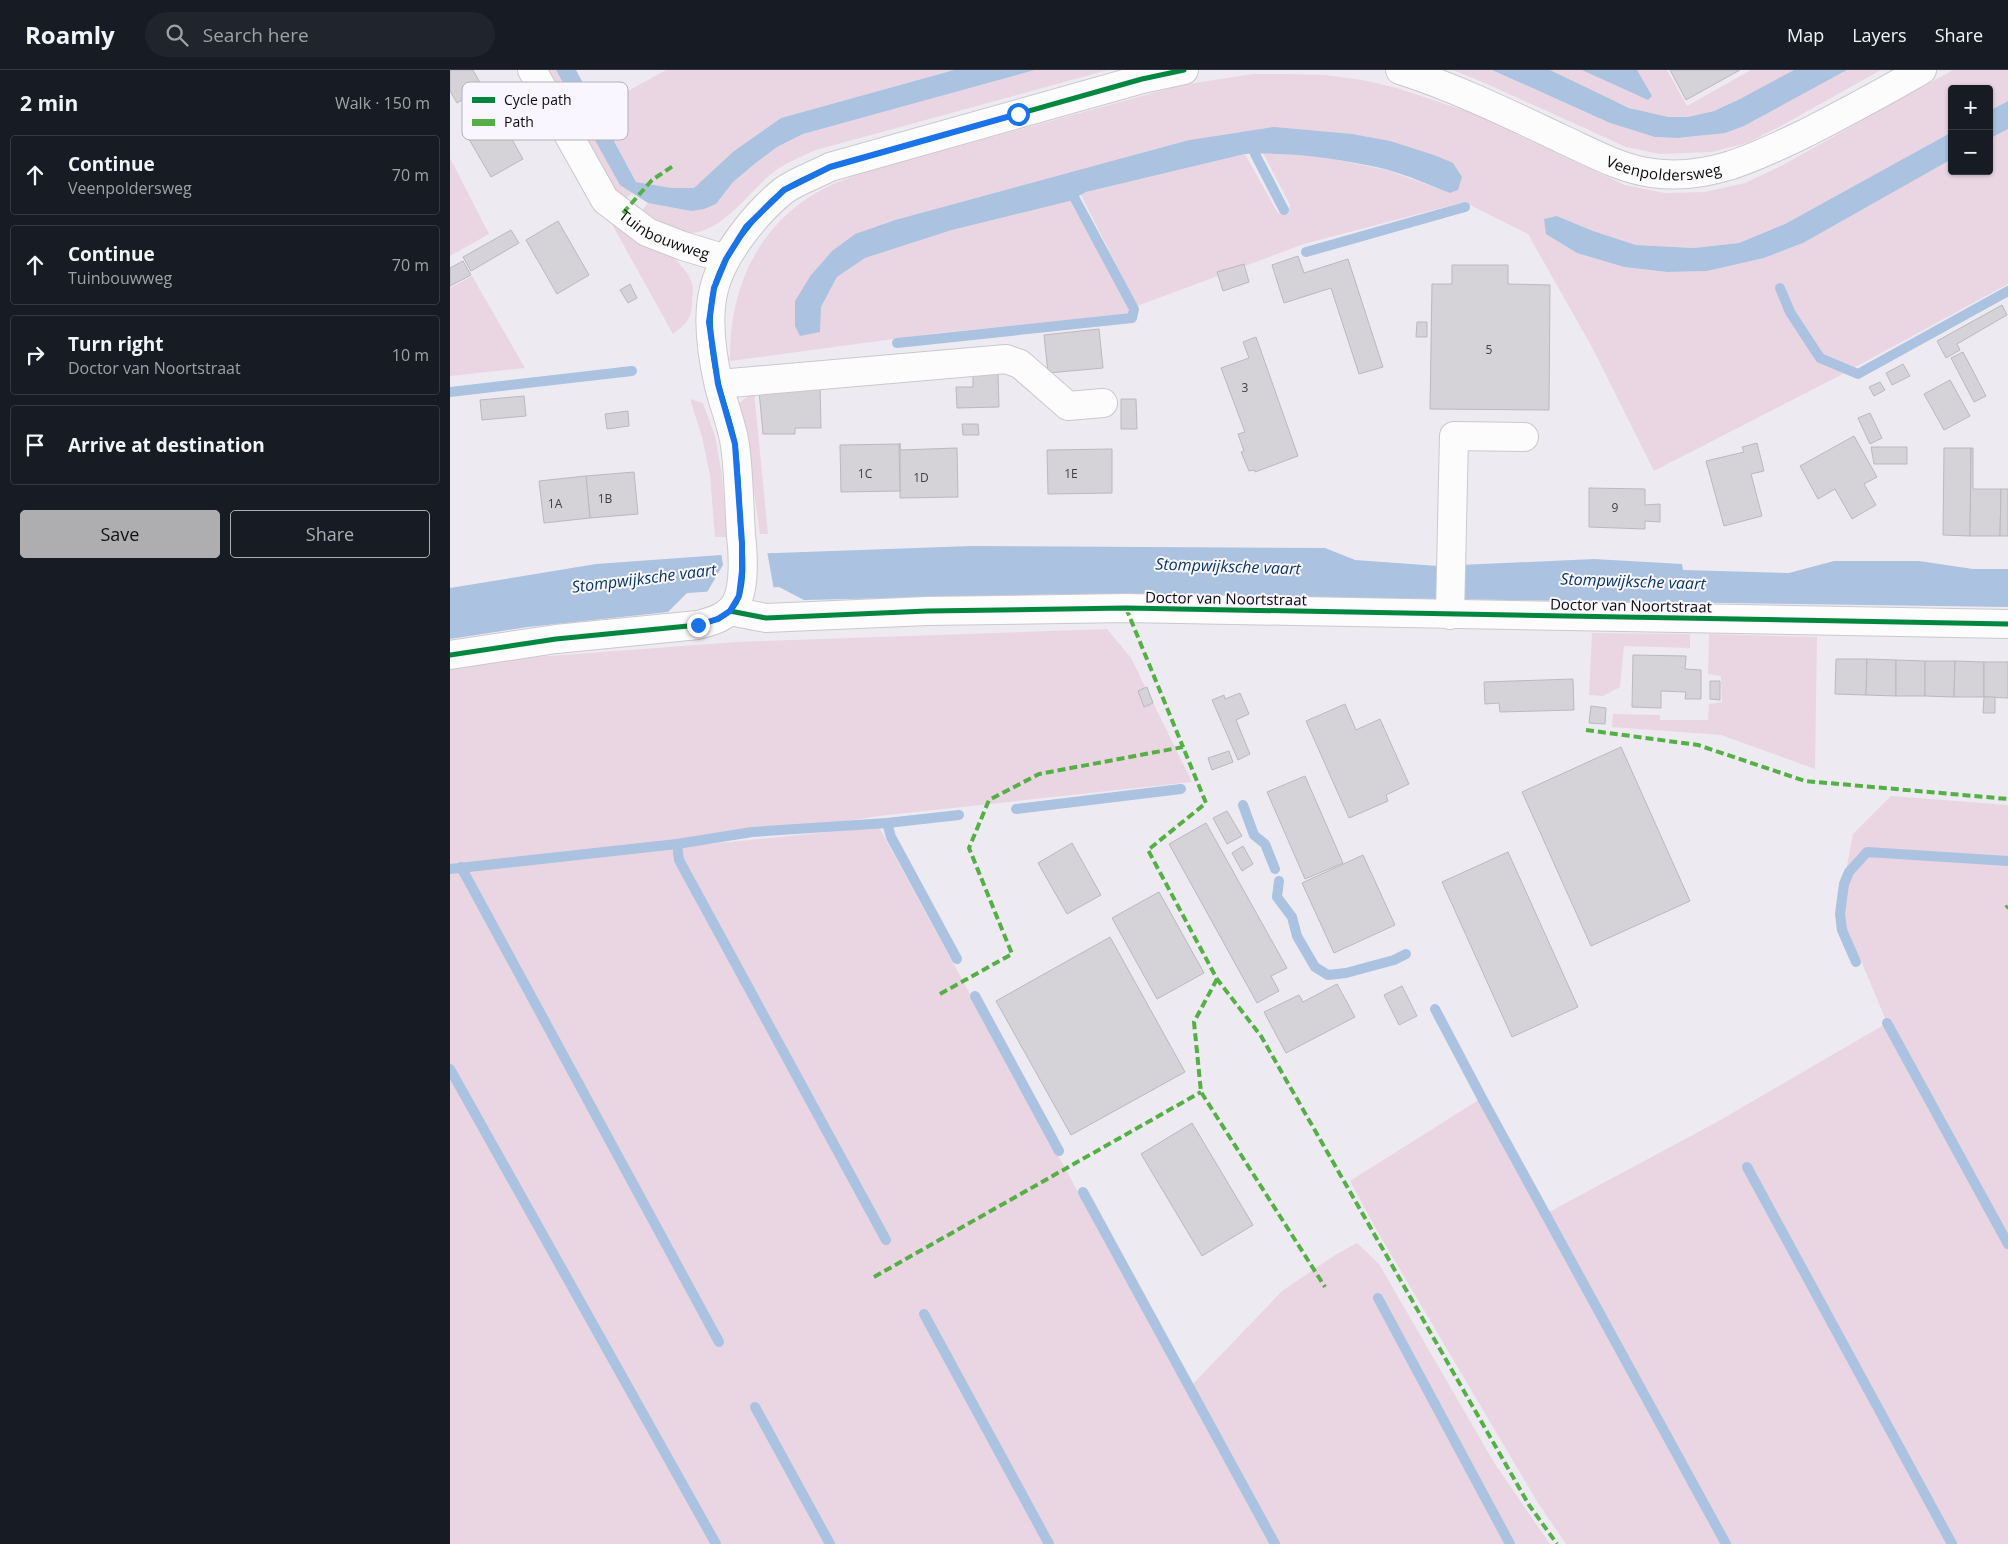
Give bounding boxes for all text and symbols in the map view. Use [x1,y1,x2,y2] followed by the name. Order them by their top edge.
[145,12,495,57] search box
[25,18,115,51] text: Roamly
[163,21,191,49] icon: search
[203,22,309,48] text: Search here
[1787,23,1824,47] text: Map
[1852,23,1907,47] text: Layers
[1935,23,1983,47] text: Share
[462,82,628,140] legend
[1948,85,1993,175] map controls
[1948,85,1993,130] button: +
[20,89,78,117] text: 2 min
[504,90,572,109] text: Cycle path
[335,92,430,114] text: Walk · 150 m
[1007,103,1030,126] route start
[504,112,534,131] text: Path
[1948,130,1993,175] button: −
[68,151,155,177] text: Continue
[1603,151,1723,185] street label: Veenpoldersweg
[21,161,49,189] icon: ahead
[392,164,429,186] text: 70 m
[68,177,192,199] text: Veenpoldersweg
[616,205,712,263] street label: Tuinbouwweg
[68,241,155,267] text: Continue
[21,251,49,279] icon: ahead
[392,254,429,276] text: 70 m
[68,267,172,289] text: Tuinbouwweg
[68,331,163,357] text: Turn right
[21,341,49,369] icon: right
[1486,341,1493,358] house number: 5
[392,344,429,366] text: 10 m
[68,357,241,379] text: Doctor van Noortstraat
[1242,379,1249,396] house number: 3
[21,431,49,459] icon: arrive
[68,432,265,458] text: Arrive at destination
[858,465,873,482] house number: 1C
[1064,465,1078,482] house number: 1E
[913,469,929,486] house number: 1D
[598,490,613,507] house number: 1B
[548,495,563,512] house number: 1A
[1612,499,1619,516] house number: 9
[20,510,220,558] button: Save
[230,510,430,558] button: Share
[1155,552,1302,580] water label: Stompwijksche vaart
[570,558,718,598] water label: Stompwijksche vaart
[1560,567,1707,595] water label: Stompwijksche vaart
[1145,587,1307,609] street label: Doctor van Noortstraat
[1550,594,1712,616] street label: Doctor van Noortstraat
[687,614,710,637] route end

